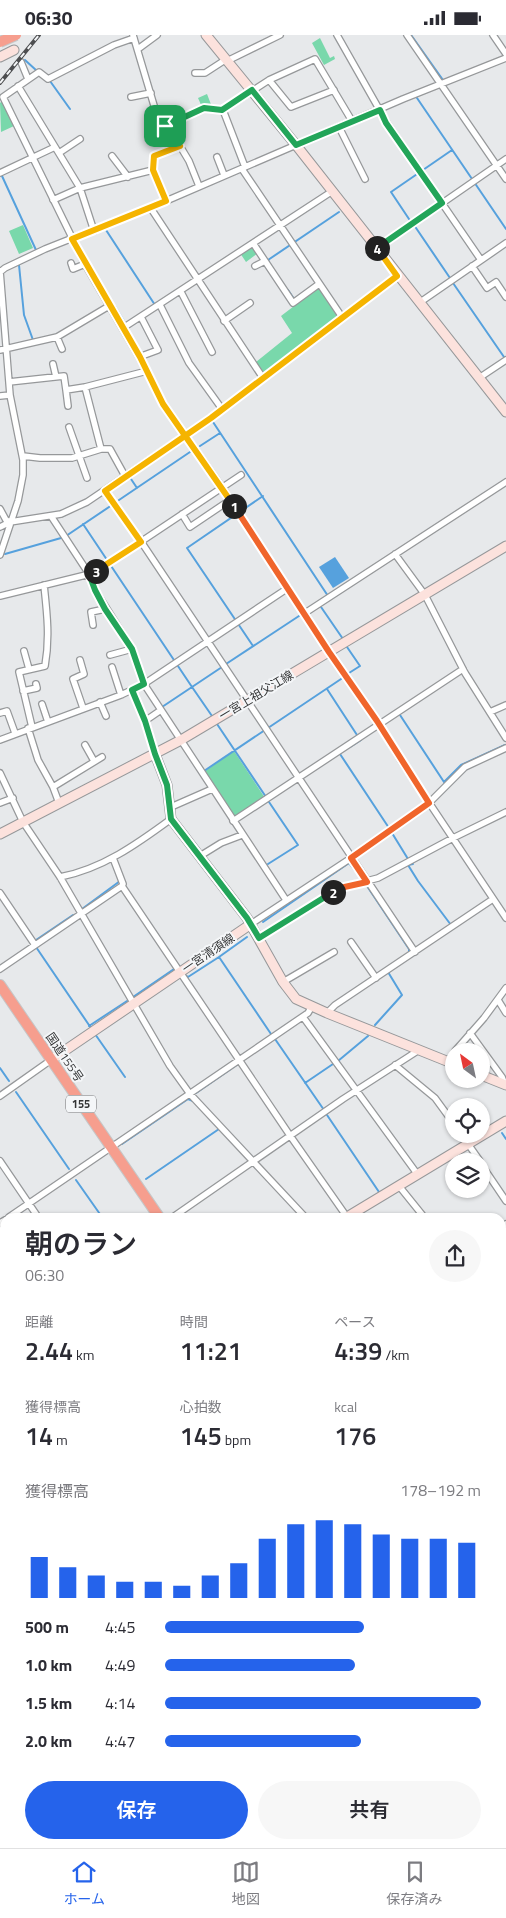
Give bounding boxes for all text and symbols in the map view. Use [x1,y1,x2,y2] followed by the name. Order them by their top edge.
[25,3,72,32] text: 06:30
[144,105,186,147] pin
[151,112,179,140] icon: arrive
[364,235,390,261] pin: 4
[374,238,381,259] text: 4
[222,493,246,519] pin: 1
[231,496,238,517] text: 1
[84,559,108,583] pin: 3
[93,561,100,582] text: 3
[215,665,297,725] street label: 一宮上祖父江線
[320,879,346,905] pin: 2
[330,882,337,903] text: 2
[178,928,238,978] street label: 一宮清須線
[41,1028,89,1086] street label: 国道155号
[445,1043,490,1087] north arrow
[445,1043,490,1198] map controls
[66,1095,96,1113] road number: 155
[445,1098,490,1143] button: locate
[445,1153,490,1198] button: layers
[25,1222,137,1265] text: 朝のラン
[429,1230,481,1282] button: share
[25,1263,64,1287] text: 06:30
[25,1311,53,1332] text: 距離
[180,1311,208,1332] text: 時間
[334,1311,376,1332] text: ペース
[25,1332,73,1370] text: 2.44
[180,1332,242,1370] text: 11:21
[334,1332,382,1370] text: 4:39
[73,1344,94,1365] text: km
[382,1344,410,1365] text: /km
[25,1396,81,1417] text: 獲得標高
[180,1396,222,1417] text: 心拍数
[334,1396,357,1417] text: kcal
[25,1417,53,1455] text: 14
[180,1417,222,1455] text: 145
[334,1417,376,1455] text: 176
[53,1429,68,1450] text: m
[222,1429,251,1450] text: bpm
[400,1478,481,1502] text: 178–192 m
[25,1479,89,1503] text: 獲得標高
[25,1615,69,1639] text: 500 m
[105,1615,135,1639] text: 4:45
[25,1653,72,1677] text: 1.0 km
[105,1653,135,1677] text: 4:49
[25,1691,72,1715] text: 1.5 km
[105,1691,135,1715] text: 4:14
[25,1729,72,1753] text: 2.0 km
[105,1729,135,1753] text: 4:47
[25,1781,248,1839] button: 保存
[258,1781,481,1839] button: 共有
[63,1858,105,1909] tab: ホーム
[232,1858,260,1909] tab: 地図
[387,1858,443,1909] tab: 保存済み

